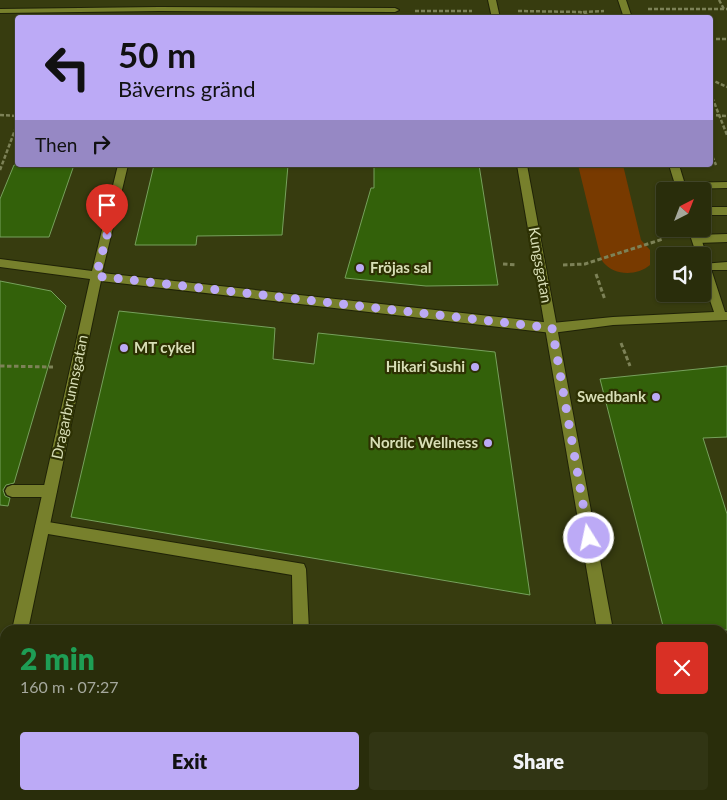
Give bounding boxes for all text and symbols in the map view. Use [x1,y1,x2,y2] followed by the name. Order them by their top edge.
[118,33,196,75] text: 50 m
[35,35,100,100] icon: left
[118,75,256,102] text: Bäverns gränd
[87,130,115,158] icon: right
[35,133,77,156] text: Then
[656,182,711,238] north arrow
[656,182,711,302] map controls
[86,184,128,235] pin
[93,191,121,219] icon: arrive
[525,225,557,304] street label: Kungsgatan
[656,247,711,302] button: sound
[370,258,431,276] place label: Fröjas sal
[354,262,366,274] marker: Fröjas sal
[47,333,91,461] street label: Dragarbrunnsgatan
[134,338,195,356] place label: MT cykel
[118,342,130,354] marker: MT cykel
[386,357,465,375] place label: Hikari Sushi
[469,361,481,373] marker: Hikari Sushi
[577,387,647,405] place label: Swedbank
[650,391,662,403] marker: Swedbank
[370,433,478,451] place label: Nordic Wellness
[482,437,494,449] marker: Nordic Wellness
[562,511,614,563] position arrow
[20,640,95,676] text: 2 min
[656,642,708,694] button: close
[20,677,119,696] text: 160 m · 07:27
[20,732,359,790] button: Exit
[369,732,708,790] button: Share

